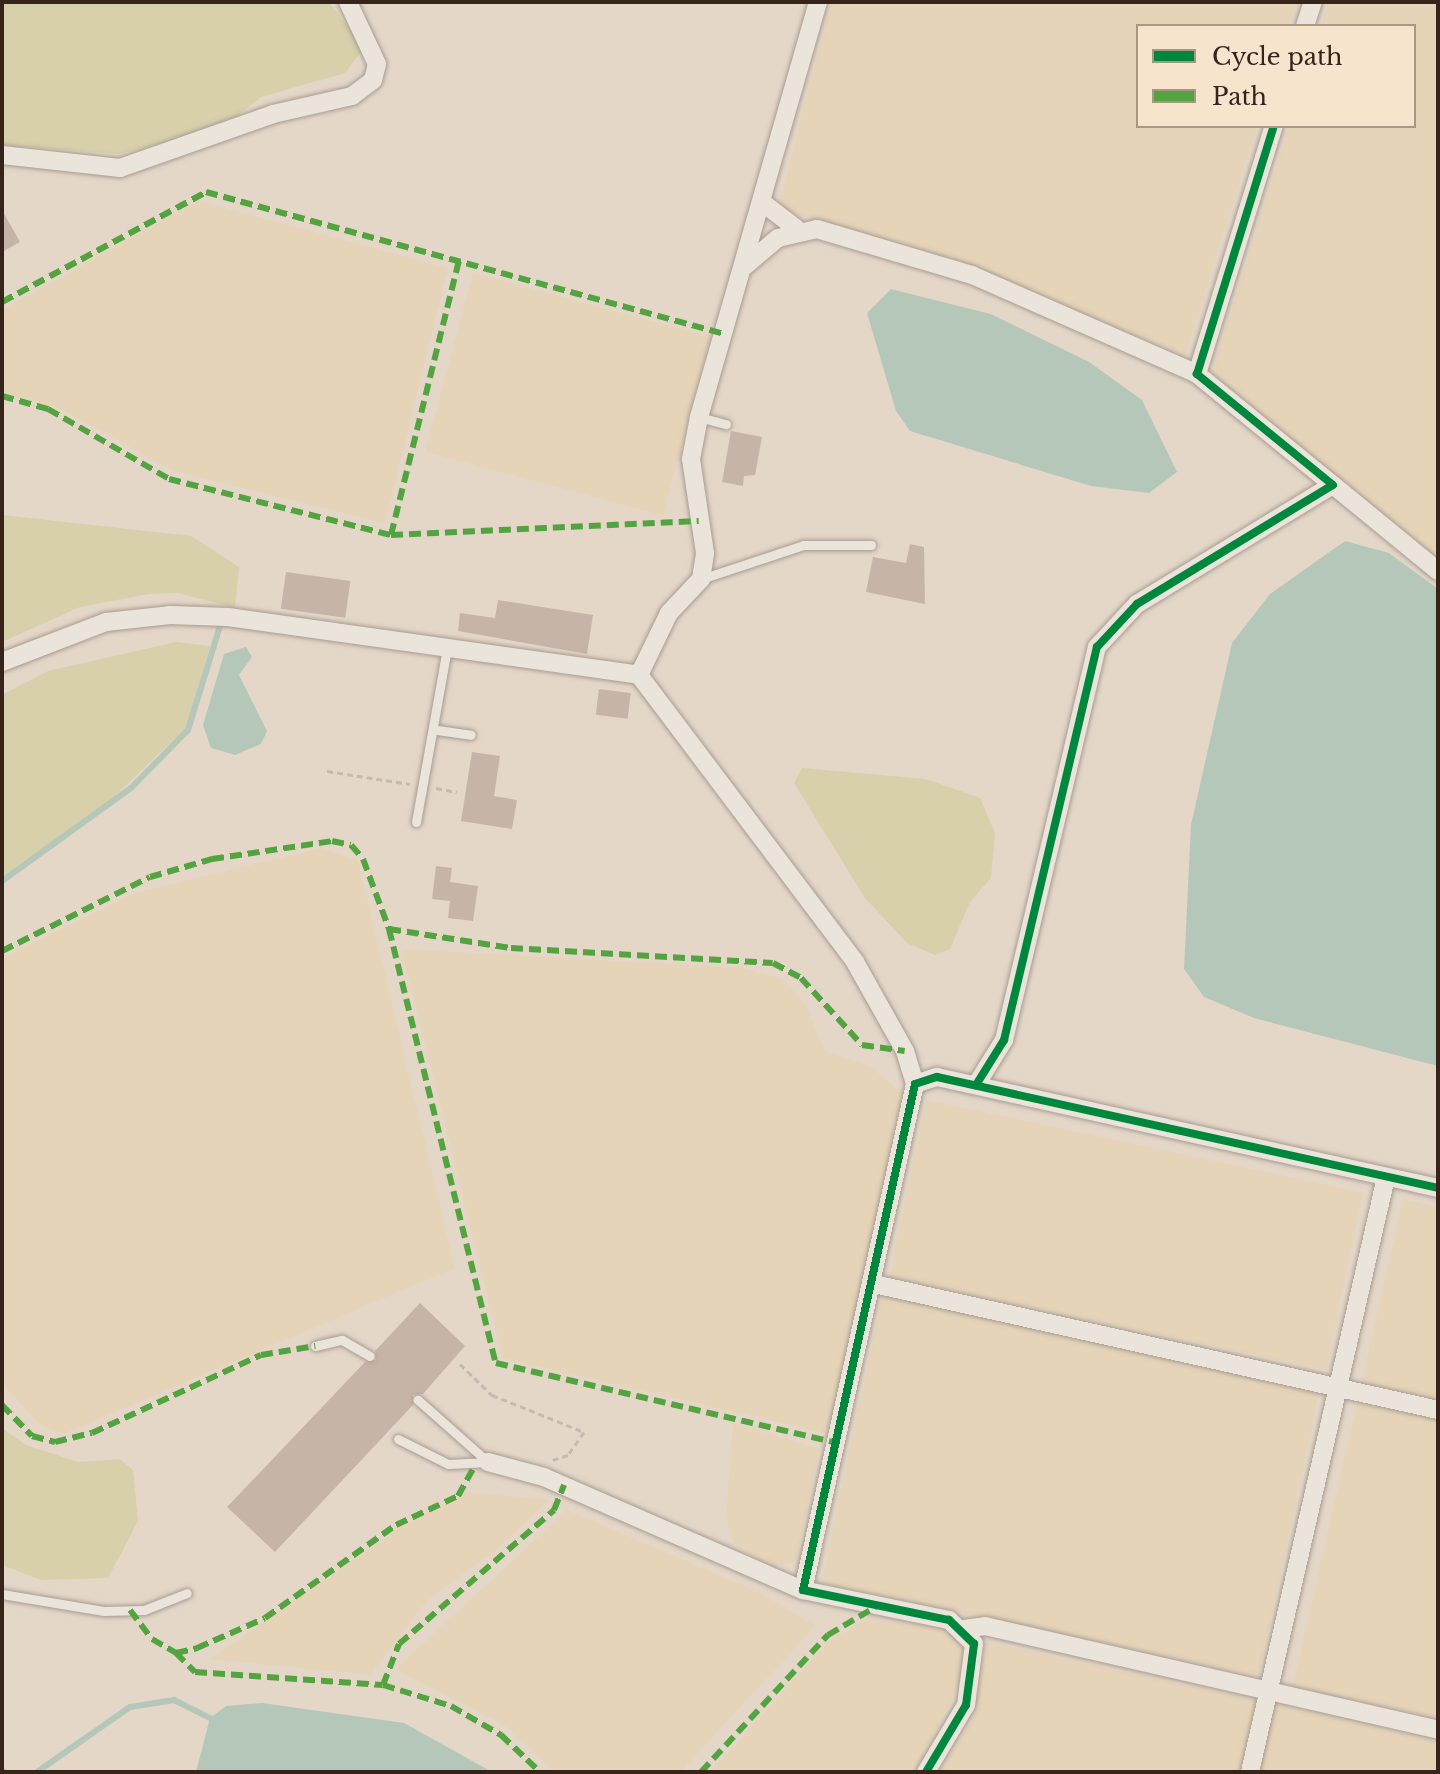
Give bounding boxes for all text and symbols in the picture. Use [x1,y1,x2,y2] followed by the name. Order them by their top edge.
[1136,24,1416,128] legend
[1212,42,1343,71] text: Cycle path
[1212,82,1267,111] text: Path

